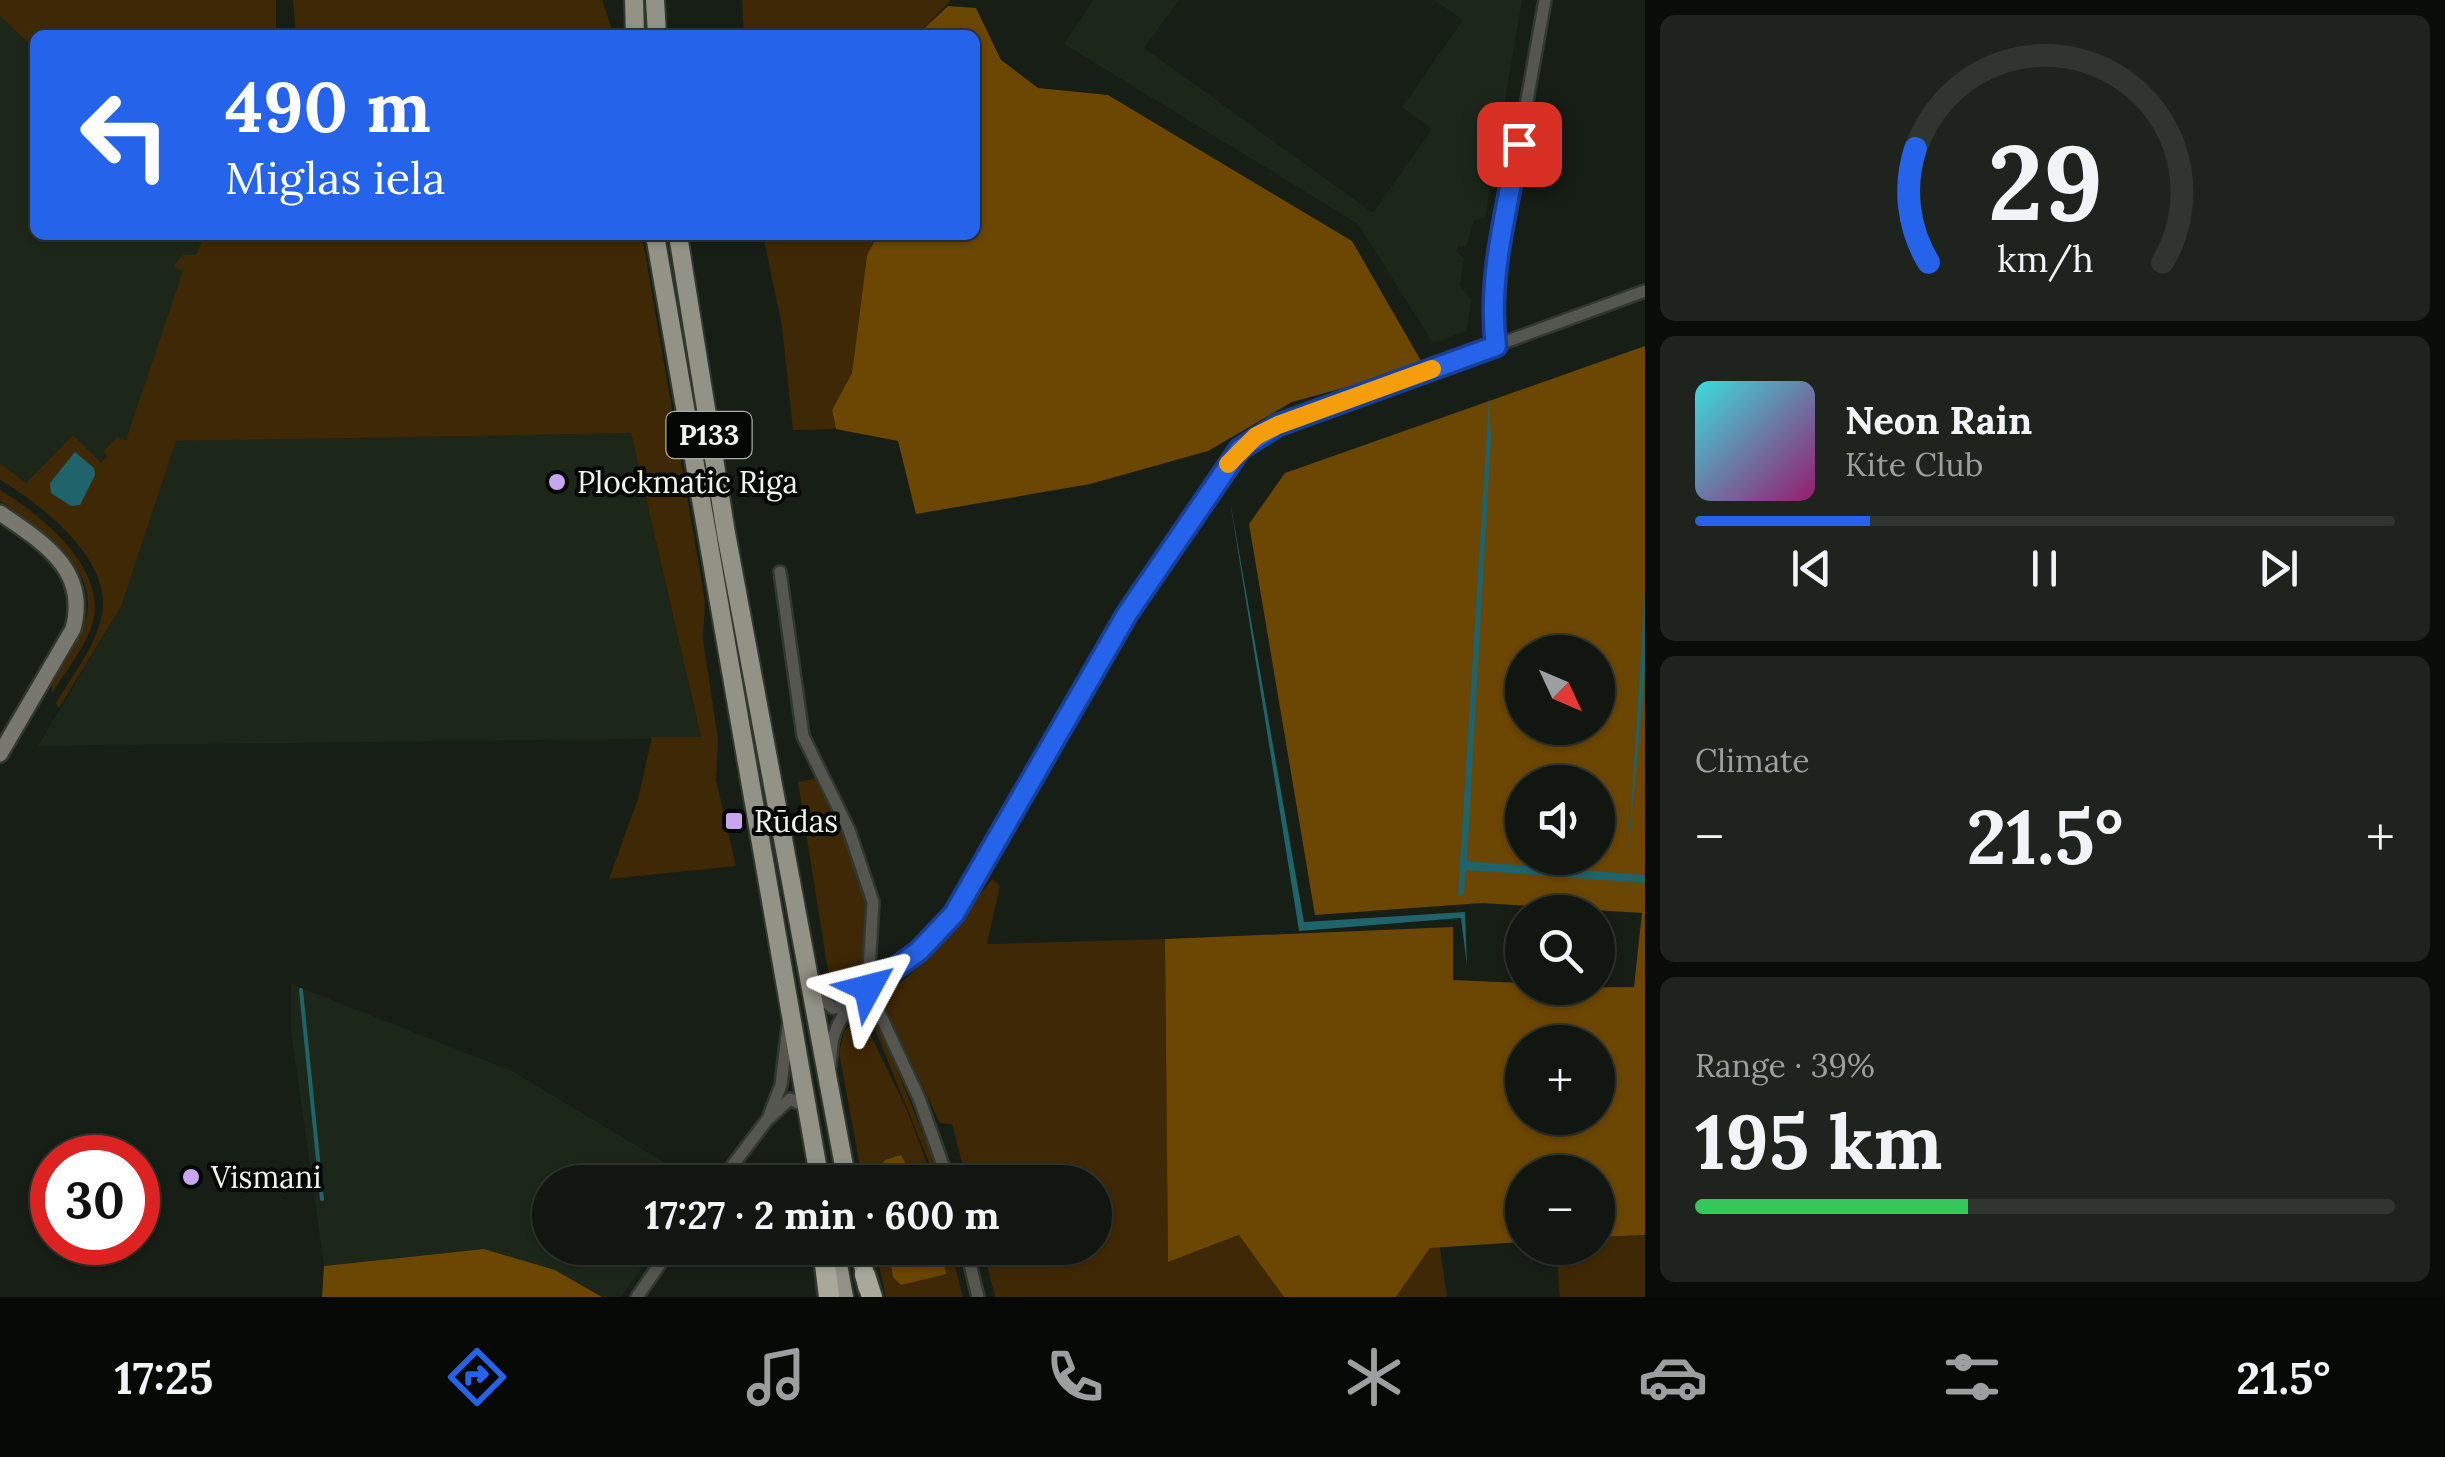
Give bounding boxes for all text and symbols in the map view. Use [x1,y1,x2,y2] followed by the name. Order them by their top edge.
[225,62,431,151] text: 490 m
[60,70,190,200] icon: left
[1477,102,1562,187] pin
[1987,115,2103,248] text: 29
[1492,117,1547,172] icon: arrive
[225,149,446,206] text: Miglas iela
[1997,236,2093,282] text: km/h
[1845,396,2032,444] text: Neon Rain
[666,412,752,458] road number: P133
[1845,444,1983,485] text: Kite Club
[577,463,798,502] place label: Plockmatic Riga
[546,471,568,493] marker: Plockmatic Riga
[1784,541,1839,596] icon: previous
[2017,541,2072,596] icon: pause
[2251,541,2306,596] icon: next
[1505,635,1615,745] north arrow
[1505,635,1615,1265] map controls
[1695,740,1810,781] text: Climate
[1505,765,1615,875] button: sound
[1966,789,2124,885] text: 21.5°
[754,802,838,840] place label: Rūdas
[1695,802,1724,872] text: −
[2366,802,2395,872] text: +
[723,810,745,832] marker: Rūdas
[1505,895,1615,1005] button: search
[816,936,920,1040] position arrow
[1505,1025,1615,1135] button: +
[1695,1045,1875,1086] text: Range · 39%
[1695,1094,1942,1190] text: 195 km
[30,1135,160,1265] speed limit sign: 30
[1505,1155,1615,1265] button: −
[210,1158,321,1196] place label: Vismani
[180,1166,202,1188] marker: Vismani
[645,1191,1000,1239] text: 17:27 · 2 min · 600 m
[442,1342,512,1412] icon: directions
[741,1342,811,1412] icon: music
[1040,1342,1110,1412] icon: phone
[1339,1342,1409,1412] icon: climate
[1638,1342,1708,1412] icon: car
[1937,1342,2007,1412] icon: filters
[114,1349,213,1406] text: 17:25
[2236,1349,2330,1406] text: 21.5°

